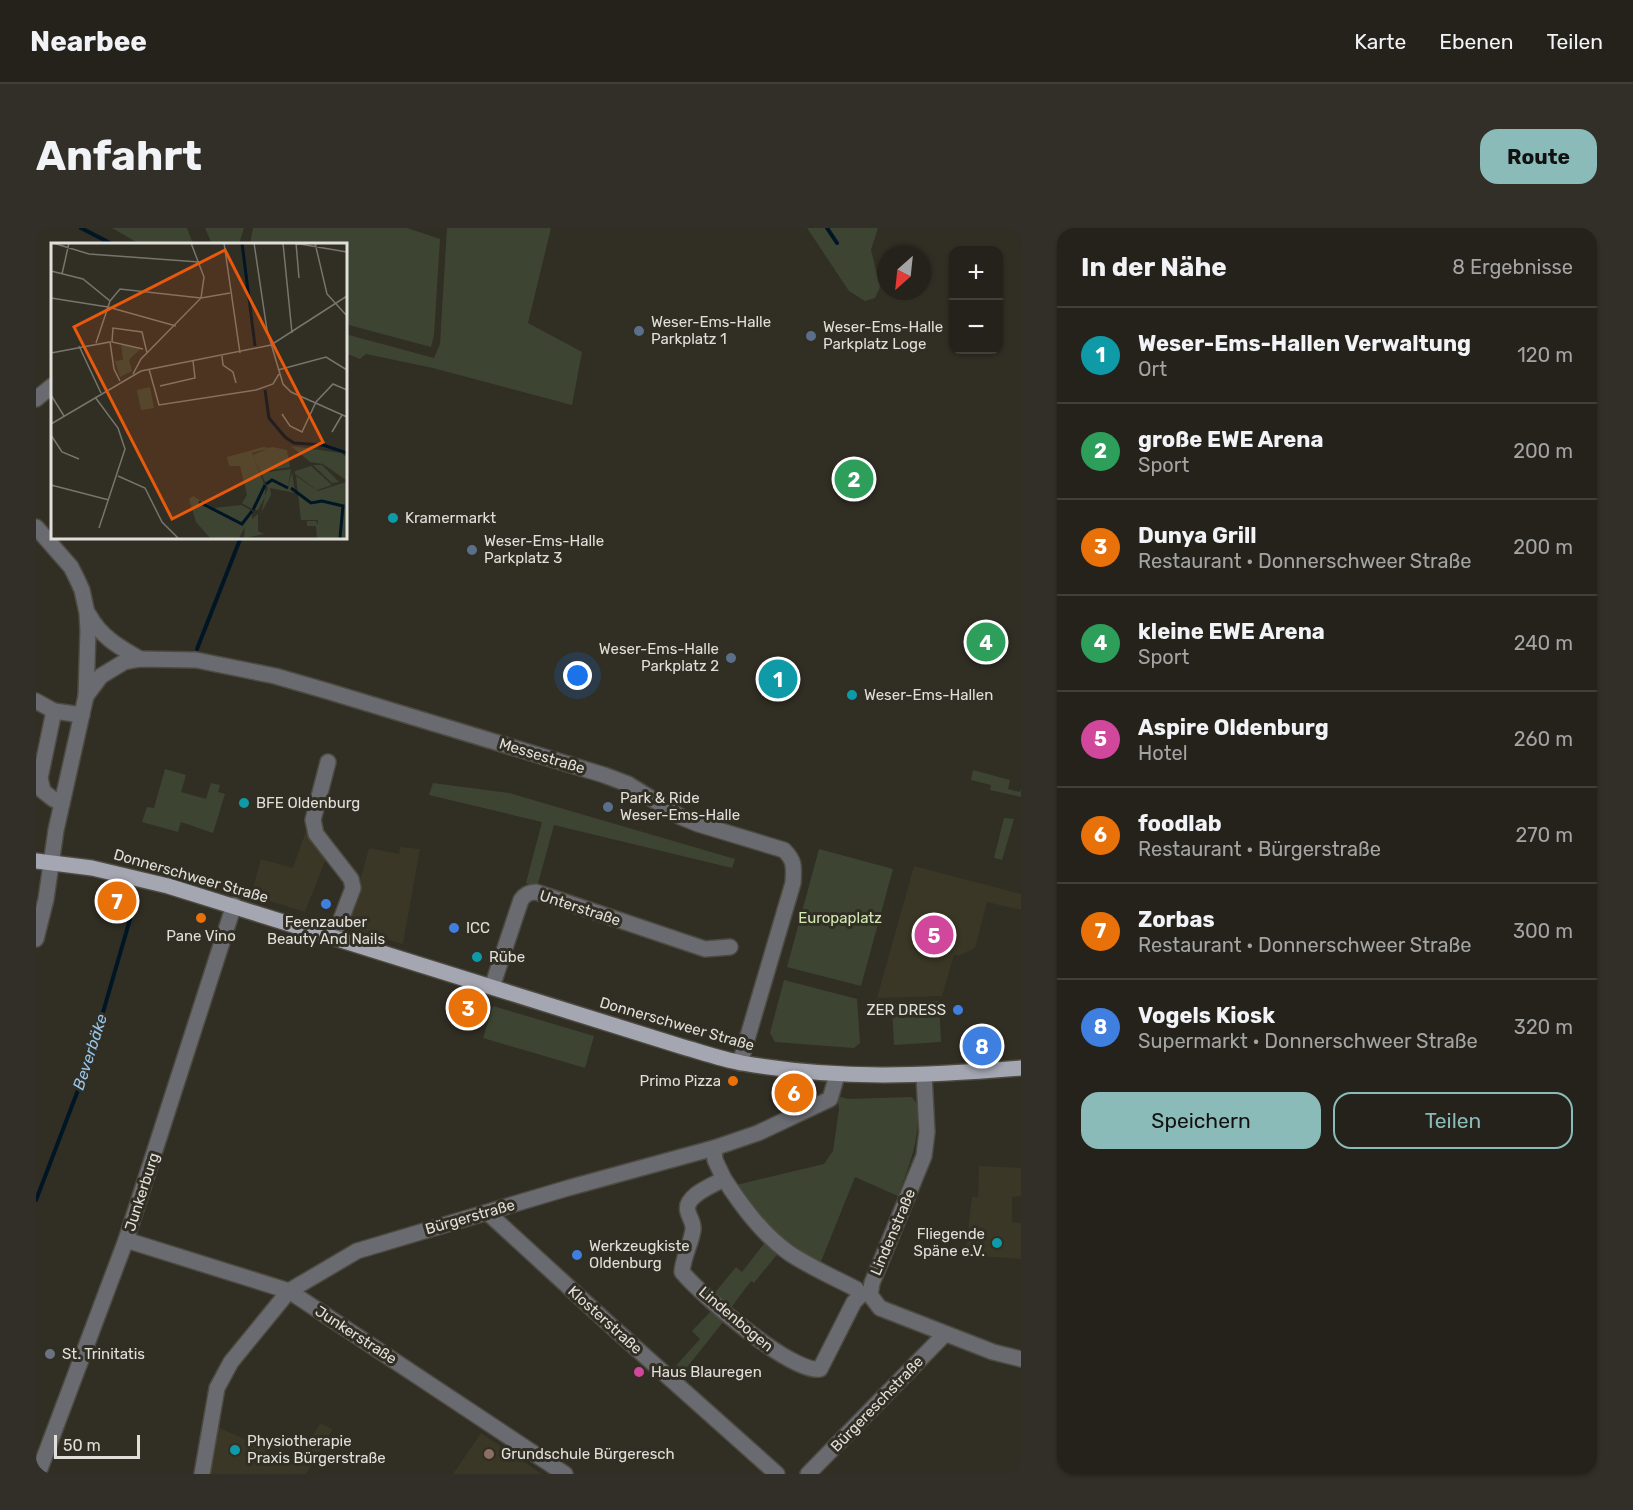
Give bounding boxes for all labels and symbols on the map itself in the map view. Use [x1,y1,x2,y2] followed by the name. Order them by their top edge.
[51,243,346,538] inset map
[877,246,931,300] north arrow
[651,313,771,348] place label: Weser-Ems-Halle Parkplatz 1
[823,318,943,353] place label: Weser-Ems-Halle Parkplatz Loge
[632,324,646,338] marker: Weser-Ems-Halle Parkplatz 1
[804,329,818,343] marker: Weser-Ems-Halle Parkplatz Loge
[834,456,874,502] pin: 2
[405,509,496,527] place label: Kramermarkt
[386,511,400,525] marker: Kramermarkt
[484,532,604,567] place label: Weser-Ems-Halle Parkplatz 3
[465,543,479,557] marker: Weser-Ems-Halle Parkplatz 3
[966,620,1006,664] pin: 4
[599,640,719,675] place label: Weser-Ems-Halle Parkplatz 2
[724,651,738,665] marker: Weser-Ems-Halle Parkplatz 2
[758,656,798,702] pin: 1
[563,661,592,690] your location
[864,686,993,704] place label: Weser-Ems-Hallen
[845,688,859,702] marker: Weser-Ems-Hallen
[497,734,587,778] street label: Messestraße
[620,789,740,824] place label: Park & Ride Weser-Ems-Halle
[256,794,360,812] place label: BFE Oldenburg
[237,796,251,810] marker: BFE Oldenburg
[601,800,615,814] marker: Park & Ride Weser-Ems-Halle
[112,845,270,907] street label: Donnerschweer Straße
[98,878,136,924] pin: 7
[537,886,623,930] street label: Unterstraße
[319,897,333,911] marker: Feenzauber Beauty And Nails
[798,909,882,927] park label: Europaplatz
[194,911,208,925] marker: Pane Vino
[914,912,954,958] pin: 5
[267,913,385,948] place label: Feenzauber Beauty And Nails
[466,919,490,937] place label: ICC
[447,921,461,935] marker: ICC
[166,927,236,945] place label: Pane Vino
[489,948,525,966] place label: Rübe
[470,950,484,964] marker: Rübe
[448,986,488,1030] pin: 3
[598,993,756,1055] street label: Donnerschweer Straße
[866,1001,946,1019] place label: ZER DRESS
[951,1003,965,1017] marker: ZER DRESS
[69,1012,111,1092] water label: Beverbäke
[962,1024,1002,1068] pin: 8
[774,1070,813,1116] pin: 6
[640,1072,721,1090] place label: Primo Pizza
[726,1074,740,1088] marker: Primo Pizza
[121,1150,163,1234] street label: Junkerburg
[867,1186,919,1278] street label: Lindenstraße
[423,1196,517,1238] street label: Bürgerstraße
[914,1225,985,1260] place label: Fliegende Späne e.V.
[990,1236,1004,1250] marker: Fliegende Späne e.V.
[589,1237,690,1272] place label: Werkzeugkiste Oldenburg
[570,1248,584,1262] marker: Werkzeugkiste Oldenburg
[564,1282,646,1358] street label: Klosterstraße
[695,1283,777,1355] street label: Lindenbogen
[312,1302,400,1368] street label: Junkerstraße
[62,1345,145,1363] place label: St. Trinitatis
[43,1347,57,1361] marker: St. Trinitatis
[827,1353,927,1455] street label: Bürgereschstraße
[651,1363,762,1381] place label: Haus Blauregen
[632,1365,646,1379] marker: Haus Blauregen
[54,1432,140,1460] scale bar
[247,1432,386,1467] place label: Physiotherapie Praxis Bürgerstraße
[228,1443,242,1457] marker: Physiotherapie Praxis Bürgerstraße
[501,1445,675,1463] place label: Grundschule Bürgeresch
[482,1447,496,1461] marker: Grundschule Bürgeresch

